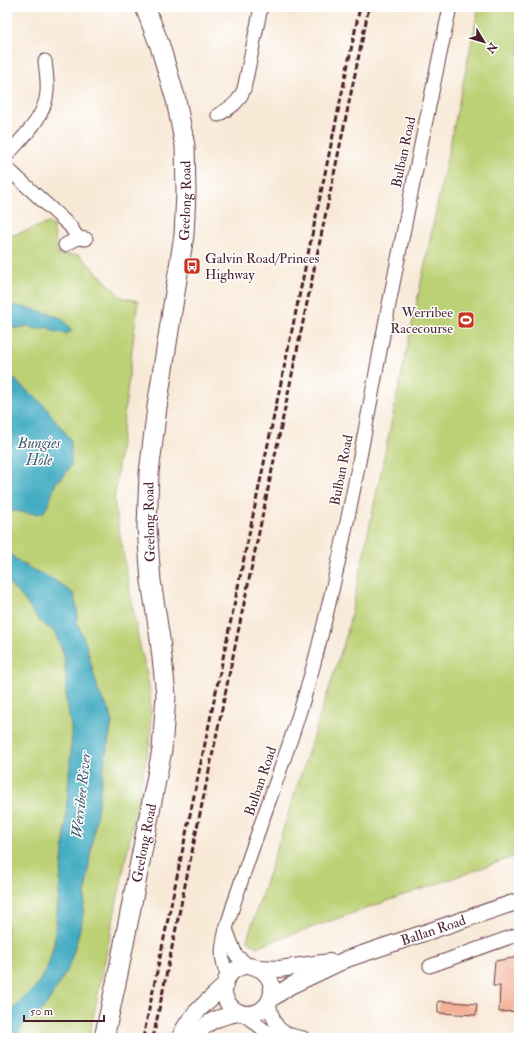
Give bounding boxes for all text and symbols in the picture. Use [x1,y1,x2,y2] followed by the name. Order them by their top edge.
[464,22,504,62] north arrow
[483,39,500,57] text: N
[388,115,419,189] street label: Bulban Road
[176,160,195,241] street label: Geelong Road
[205,250,320,284] place label: Galvin Road/Princes Highway
[182,256,202,276] bus stop icon: Galvin Road/Princes Highway
[390,304,453,337] place label: Werribee Racecourse
[456,310,476,330] sports icon: Werribee Racecourse
[326,433,357,507] street label: Bulban Road
[17,434,61,470] water label: Bungies Hole
[140,482,159,562] street label: Geelong Road
[241,744,280,818] street label: Bulban Road
[68,750,96,839] water label: Werribee River
[128,802,160,884] street label: Geelong Road
[399,912,468,949] street label: Ballan Road
[24,997,104,1023] scale bar
[30,1004,54,1019] text: 50 m

